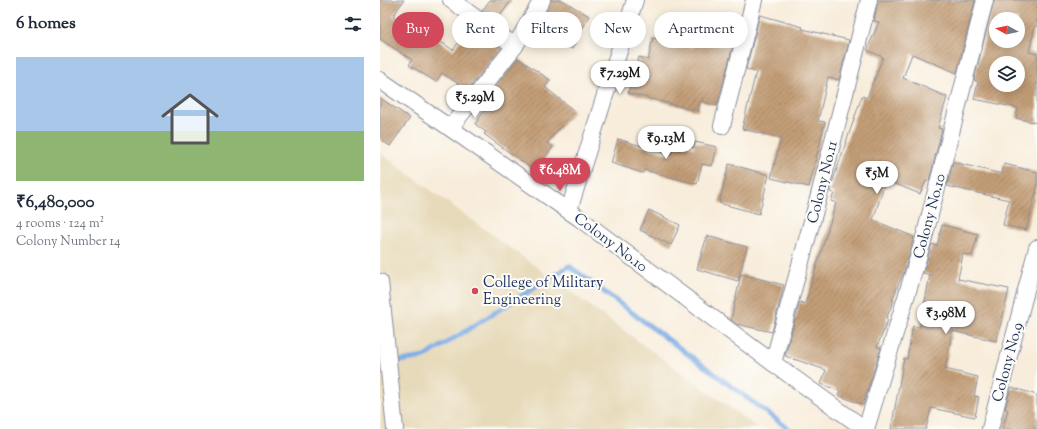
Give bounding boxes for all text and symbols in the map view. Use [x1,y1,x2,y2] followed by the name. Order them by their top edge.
[16,12,76,36] text: 6 homes
[392,12,444,48] chip: Buy
[452,12,509,48] chip: Rent
[517,12,582,48] chip: Filters
[590,12,646,48] chip: New
[654,12,748,48] chip: Apartment
[989,12,1025,48] north arrow
[989,12,1025,92] map controls
[342,13,364,35] icon: filters
[989,56,1025,92] button: layers
[587,61,653,95] pin: ₹7.29M
[600,65,640,83] text: ₹7.29M
[154,83,226,155] icon: home
[442,85,508,119] pin: ₹5.29M
[455,89,495,107] text: ₹5.29M
[633,126,699,160] pin: ₹9.13M
[647,130,685,148] text: ₹9.13M
[803,139,844,226] street label: Colony No.11
[527,158,593,192] pin: ₹6.48M
[858,161,896,195] pin: ₹5M
[539,162,581,180] text: ₹6.48M
[865,165,889,183] text: ₹5M
[909,171,952,261] street label: Colony No.10
[16,191,94,215] text: ₹6,480,000
[569,209,651,278] street label: Colony No.10
[16,215,104,233] text: 4 rooms · 124 m²
[16,233,121,251] text: Colony Number 14
[483,273,604,311] place label: College of Military Engineering
[470,286,480,296] marker: College of Military Engineering
[913,301,979,335] pin: ₹3.98M
[926,305,966,323] text: ₹3.98M
[988,320,1029,404] street label: Colony No.9

